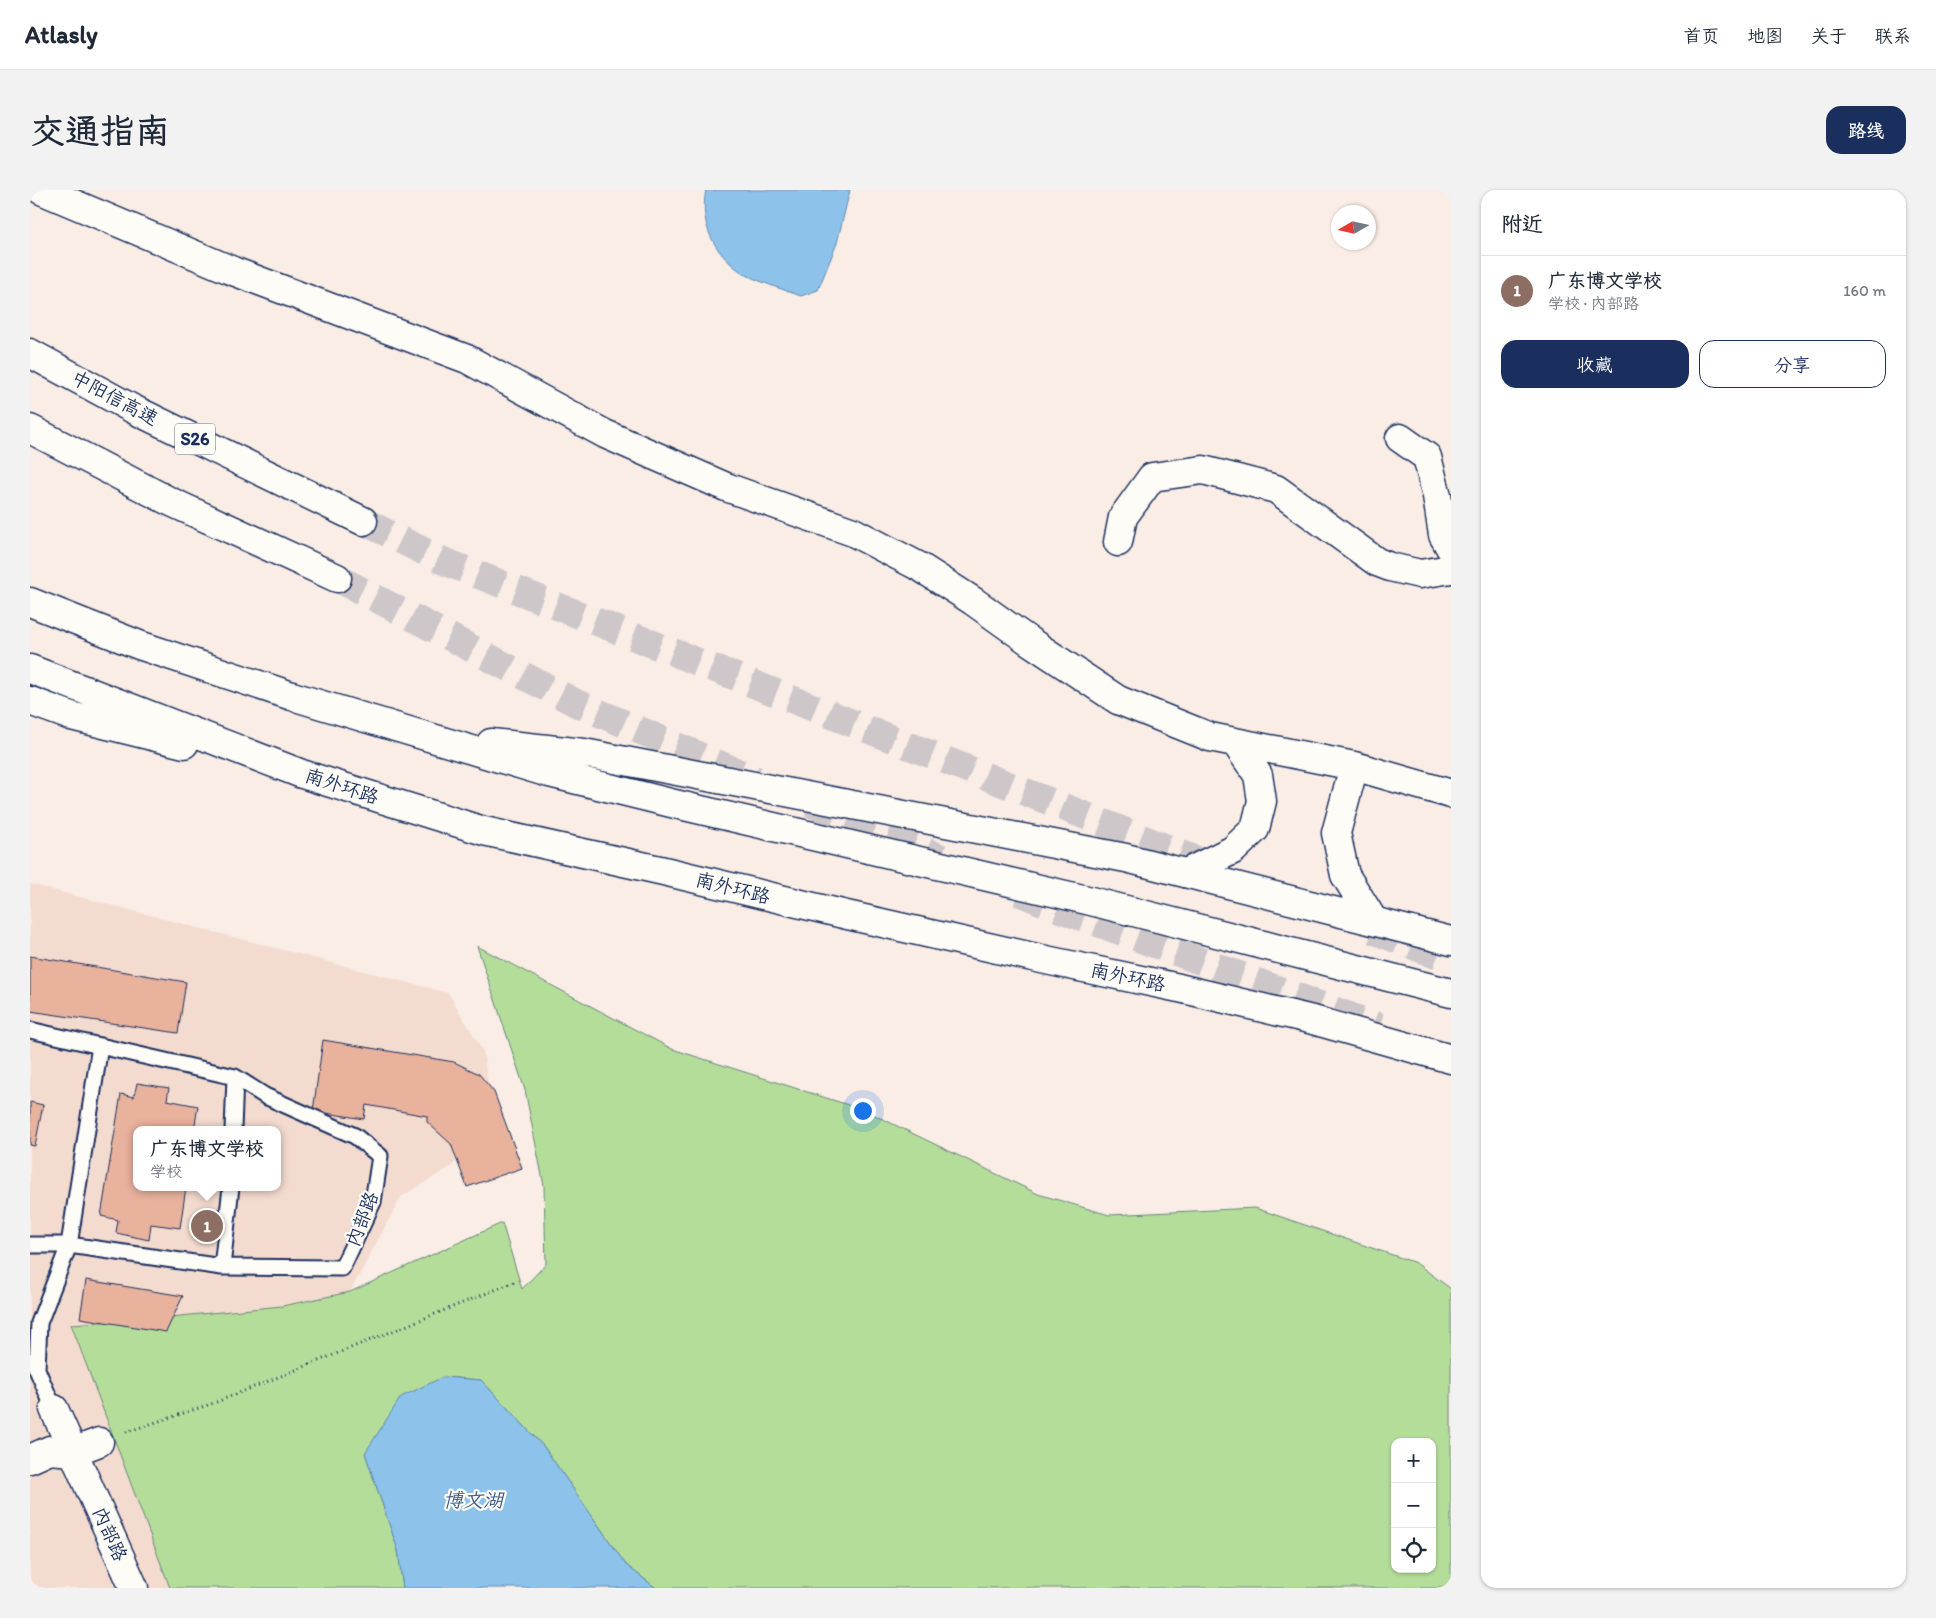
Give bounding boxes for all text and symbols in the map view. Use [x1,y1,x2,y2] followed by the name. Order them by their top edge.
[25,20,98,49] text: Atlasly
[1683,25,1719,47] text: 首页
[1747,25,1783,47] text: 地图
[1811,25,1847,47] text: 关于
[1875,25,1911,47] text: 联系
[1826,106,1906,154] button: 路线
[30,110,170,152] text: 交通指南
[1331,205,1376,250] north arrow
[1501,211,1543,236] text: 附近
[1548,269,1662,292] text: 广东博文学校
[1513,281,1521,300] text: 1
[1843,281,1886,300] text: 160 m
[1548,294,1639,313] text: 学校 · 内部路
[1501,340,1689,388] button: 收藏
[1699,340,1886,388] button: 分享
[68,366,162,430] street label: 中阳信高速
[175,423,215,454] road number: S26
[302,763,382,809] street label: 南外环路
[693,868,773,908] street label: 南外环路
[1088,958,1168,996] street label: 南外环路
[850,1098,876,1124] your location
[133,1126,281,1191] popup
[150,1137,264,1160] text: 广东博文学校
[150,1162,182,1181] text: 学校
[341,1188,383,1250] street label: 内部路
[191,1207,223,1245] pin: 1
[1391,1438,1436,1573] map controls
[1391,1438,1436,1483] button: +
[1391,1483,1436,1528] button: −
[443,1488,505,1512] water label: 博文湖
[88,1503,132,1565] street label: 内部路
[1391,1528,1436,1573] button: locate

